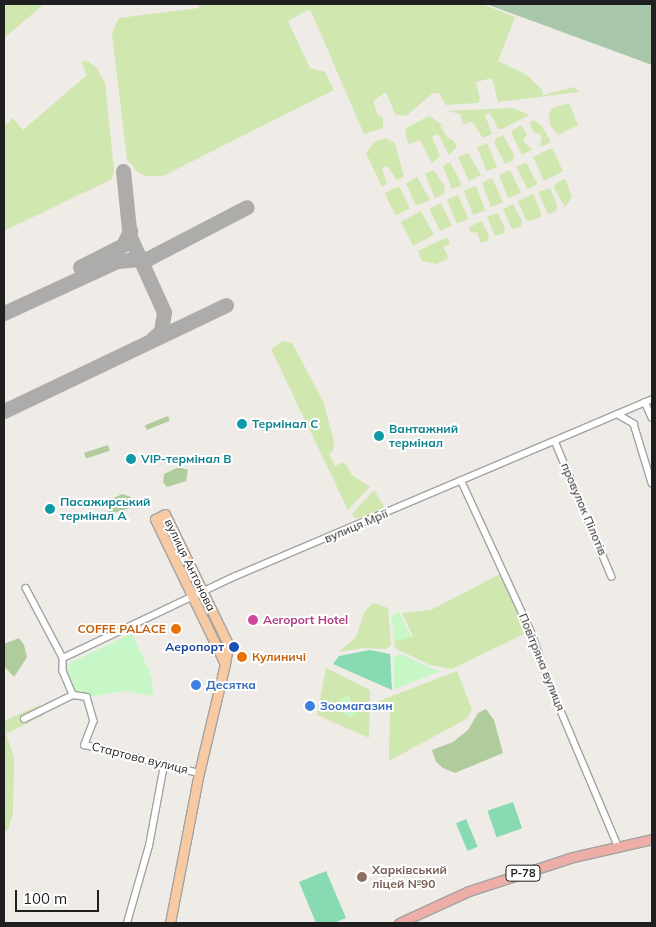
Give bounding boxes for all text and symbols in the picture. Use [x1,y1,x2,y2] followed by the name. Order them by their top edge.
[252,417,318,431] place label: Термінал C
[236,418,248,430] marker: Термінал C
[389,422,458,450] place label: Вантажний термінал
[373,430,385,442] marker: Вантажний термінал
[141,452,232,466] place label: VIP-термінал B
[125,453,137,465] marker: VIP-термінал B
[558,461,610,557] street label: провулок Пілотів
[60,495,150,523] place label: Пасажирський термінал A
[44,503,56,515] marker: Пасажирський термінал A
[322,506,390,546] street label: вулиця Мрії
[161,517,219,613] street label: вулиця Антонова
[516,611,568,713] street label: Повітряна вулиця
[263,613,348,627] place label: Aeroport Hotel
[247,614,259,626] marker: Aeroport Hotel
[78,622,166,636] place label: COFFE PALACE
[170,623,182,635] marker: COFFE PALACE
[165,640,224,654] place label: Аеропорт
[228,641,240,653] marker: Аеропорт
[252,650,306,664] place label: Кулиничі
[236,651,248,663] marker: Кулиничі
[206,678,256,692] place label: Десятка
[190,679,202,691] marker: Десятка
[320,699,393,713] place label: Зоомагазин
[304,700,316,712] marker: Зоомагазин
[90,739,190,777] street label: Стартова вулиця
[372,863,447,891] place label: Харківський ліцей №90
[504,864,542,881] road number: Р-78
[356,871,368,883] marker: Харківський ліцей №90
[18,880,101,912] scale bar
[23,889,67,908] text: 100 m

